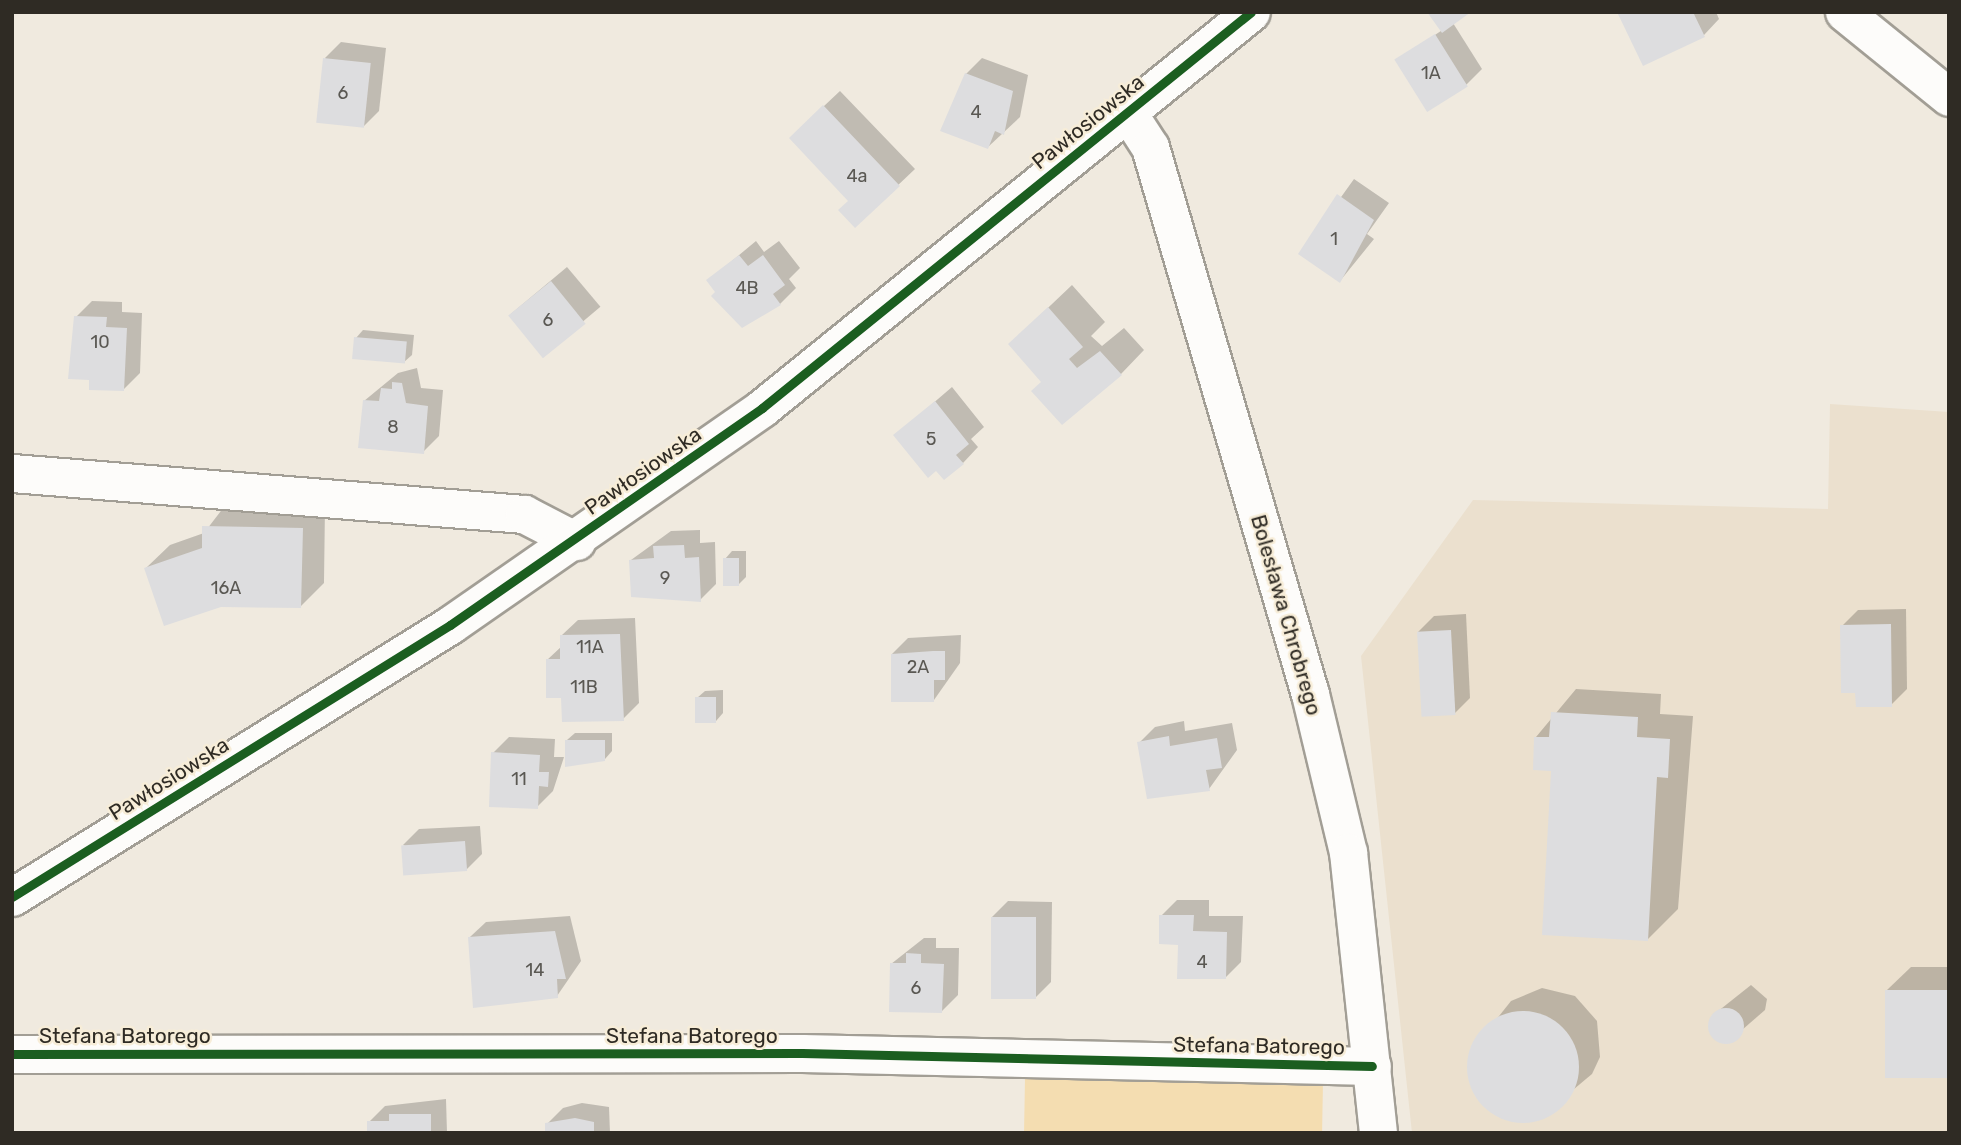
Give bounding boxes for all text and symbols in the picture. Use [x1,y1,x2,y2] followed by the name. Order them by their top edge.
[1421,62,1441,84] house number: 1A
[1027,69,1149,175] street label: Pawłosiowska
[338,82,348,104] house number: 6
[970,101,982,123] house number: 4
[846,165,868,187] house number: 4a
[1330,228,1338,250] house number: 1
[735,277,759,299] house number: 4B
[543,309,553,331] house number: 6
[90,331,110,353] house number: 10
[387,416,399,438] house number: 8
[580,422,706,520] street label: Pawłosiowska
[926,428,936,450] house number: 5
[1245,512,1327,718] street label: Bolesława Chrobrego
[660,567,670,589] house number: 9
[211,577,241,599] house number: 16A
[576,636,604,658] house number: 11A
[907,656,929,678] house number: 2A
[570,676,598,698] house number: 11B
[104,732,234,826] street label: Pawłosiowska
[511,768,527,790] house number: 11
[1196,951,1208,973] house number: 4
[526,959,544,981] house number: 14
[911,977,921,999] house number: 6
[39,1023,211,1049] street label: Stefana Batorego
[606,1023,778,1049] street label: Stefana Batorego
[1173,1032,1345,1060] street label: Stefana Batorego

